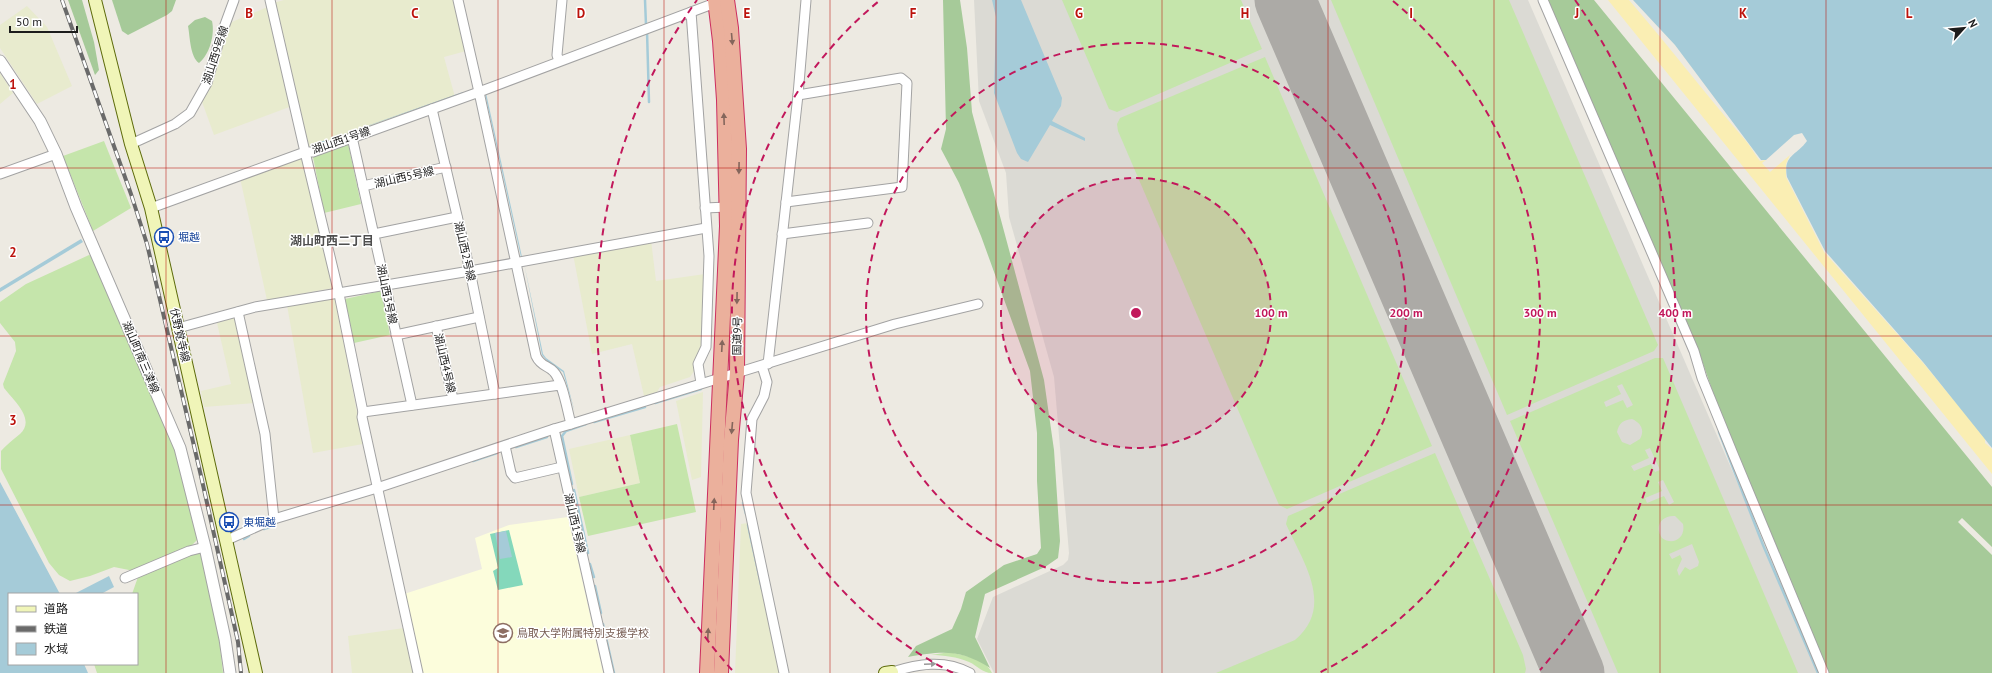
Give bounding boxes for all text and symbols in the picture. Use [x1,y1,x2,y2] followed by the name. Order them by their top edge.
[245,5,253,22] text: B
[411,5,419,22] text: C
[577,5,585,22] text: D
[744,5,751,22] text: E
[910,5,917,22] text: F
[1075,5,1083,22] text: G
[1241,5,1249,22] text: H
[1409,5,1413,22] text: I
[1574,5,1579,22] text: J
[1739,5,1747,22] text: K
[1906,5,1913,22] text: L
[10,8,77,34] scale bar
[1944,8,1984,48] north arrow
[16,14,42,29] text: 50 m
[1965,17,1981,30] text: N
[199,24,231,86] street label: 湖山西9号線
[729,33,736,45] one-way arrow
[9,76,17,93] text: 1
[721,113,728,125] one-way arrow
[310,123,372,157] street label: 湖山西1号線
[736,162,742,175] one-way arrow
[373,163,435,191] street label: 湖山西5号線
[451,220,479,282] street label: 湖山西2号線
[153,226,175,248] bus stop icon: 堀越
[178,230,200,244] place label: 堀越
[290,233,374,248] district label: 湖山町西二丁目
[9,244,17,261] text: 2
[374,263,400,325] street label: 湖山西3号線
[734,292,740,305] one-way arrow
[1254,305,1288,320] text: 100 m
[1389,305,1423,320] text: 200 m
[1523,305,1557,320] text: 300 m
[1658,305,1692,320] text: 400 m
[1129,306,1143,320] centre of rings
[167,307,193,363] street label: 伏野覚寺線
[730,316,744,356] street label: 国道9号
[120,319,162,395] street label: 湖山町南三津線
[431,332,459,394] street label: 湖山西4号線
[718,340,725,352] one-way arrow
[9,412,17,429] text: 3
[729,422,736,434] one-way arrow
[561,492,589,554] street label: 湖山西1号線
[711,498,718,510] one-way arrow
[218,511,240,533] bus stop icon: 東堀越
[243,515,276,529] place label: 東堀越
[8,593,138,665] legend
[44,601,68,616] text: 道路
[44,621,68,636] text: 鉄道
[492,622,514,644] school or university icon: 鳥取大学附属特別支援学校
[517,626,649,640] place label: 鳥取大学附属特別支援学校
[705,628,712,640] one-way arrow
[44,641,68,656] text: 水域
[924,661,937,667] one-way arrow

